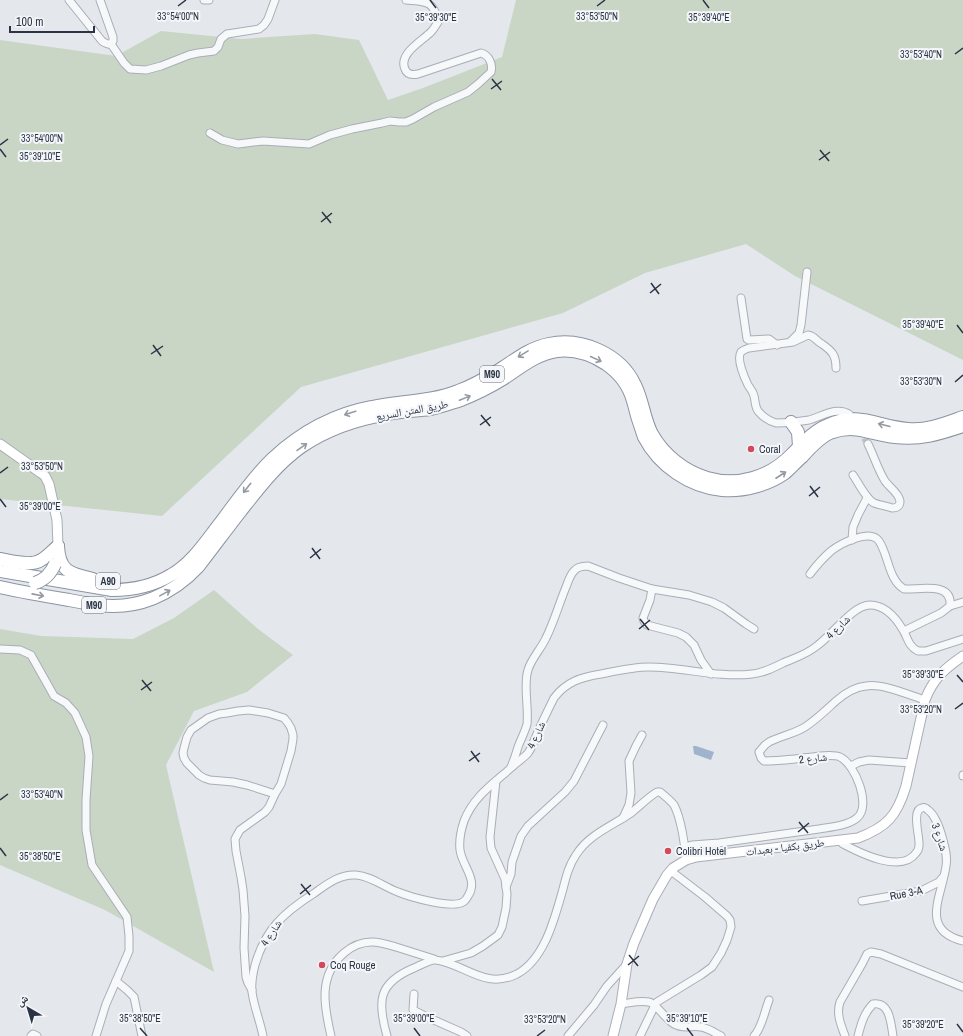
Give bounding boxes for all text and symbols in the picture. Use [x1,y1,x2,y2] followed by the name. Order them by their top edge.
[10,8,94,34] scale bar
[157,10,199,23] text: 33°54'00"N
[576,10,618,23] text: 33°53'50"N
[415,11,457,24] text: 35°39'30"E
[688,11,730,24] text: 35°39'40"E
[16,14,43,30] text: 100 m
[900,48,942,61] text: 33°53'40"N
[21,132,63,145] text: 33°54'00"N
[19,150,61,163] text: 35°39'10"E
[902,318,944,331] text: 35°39'40"E
[518,350,529,358] one-way arrow
[589,356,601,363] one-way arrow
[480,366,504,382] road number: M90
[900,375,942,388] text: 33°53'30"N
[458,394,470,402] one-way arrow
[375,397,449,423] street label: طريق المتن السريع
[344,409,356,417] one-way arrow
[878,421,891,428] one-way arrow
[759,442,781,456] place label: Coral
[296,443,307,451] one-way arrow
[746,444,756,454] marker: Coral
[21,460,63,473] text: 33°53'50"N
[775,471,786,479] one-way arrow
[243,483,251,494] one-way arrow
[19,500,61,513] text: 35°39'00"E
[96,573,120,589] road number: A90
[159,589,171,597] one-way arrow
[31,591,44,599] one-way arrow
[82,597,106,613] road number: M90
[823,612,853,642] street label: شارع 4
[902,668,944,681] text: 35°39'30"E
[900,703,942,716] text: 33°53'20"N
[524,719,548,751] street label: شارع 4
[798,750,828,766] street label: شارع 2
[21,788,63,801] text: 33°53'40"N
[929,821,951,853] street label: شارع 3
[745,835,825,859] street label: طريق بكفيا - بعبدات
[676,844,726,858] place label: Colibri Hotel
[663,846,673,856] marker: Colibri Hotel
[19,850,61,863] text: 35°38'50"E
[888,883,925,903] street label: Rue 3-A
[257,917,285,949] street label: شارع 4
[330,958,376,972] place label: Coq Rouge
[317,960,327,970] marker: Coq Rouge
[8,988,48,1028] north arrow
[13,991,32,1010] text: ش
[119,1012,161,1025] text: 35°38'50"E
[393,1012,435,1025] text: 35°39'00"E
[666,1012,708,1025] text: 35°39'10"E
[524,1013,566,1026] text: 33°53'20"N
[902,1018,944,1031] text: 35°39'20"E

